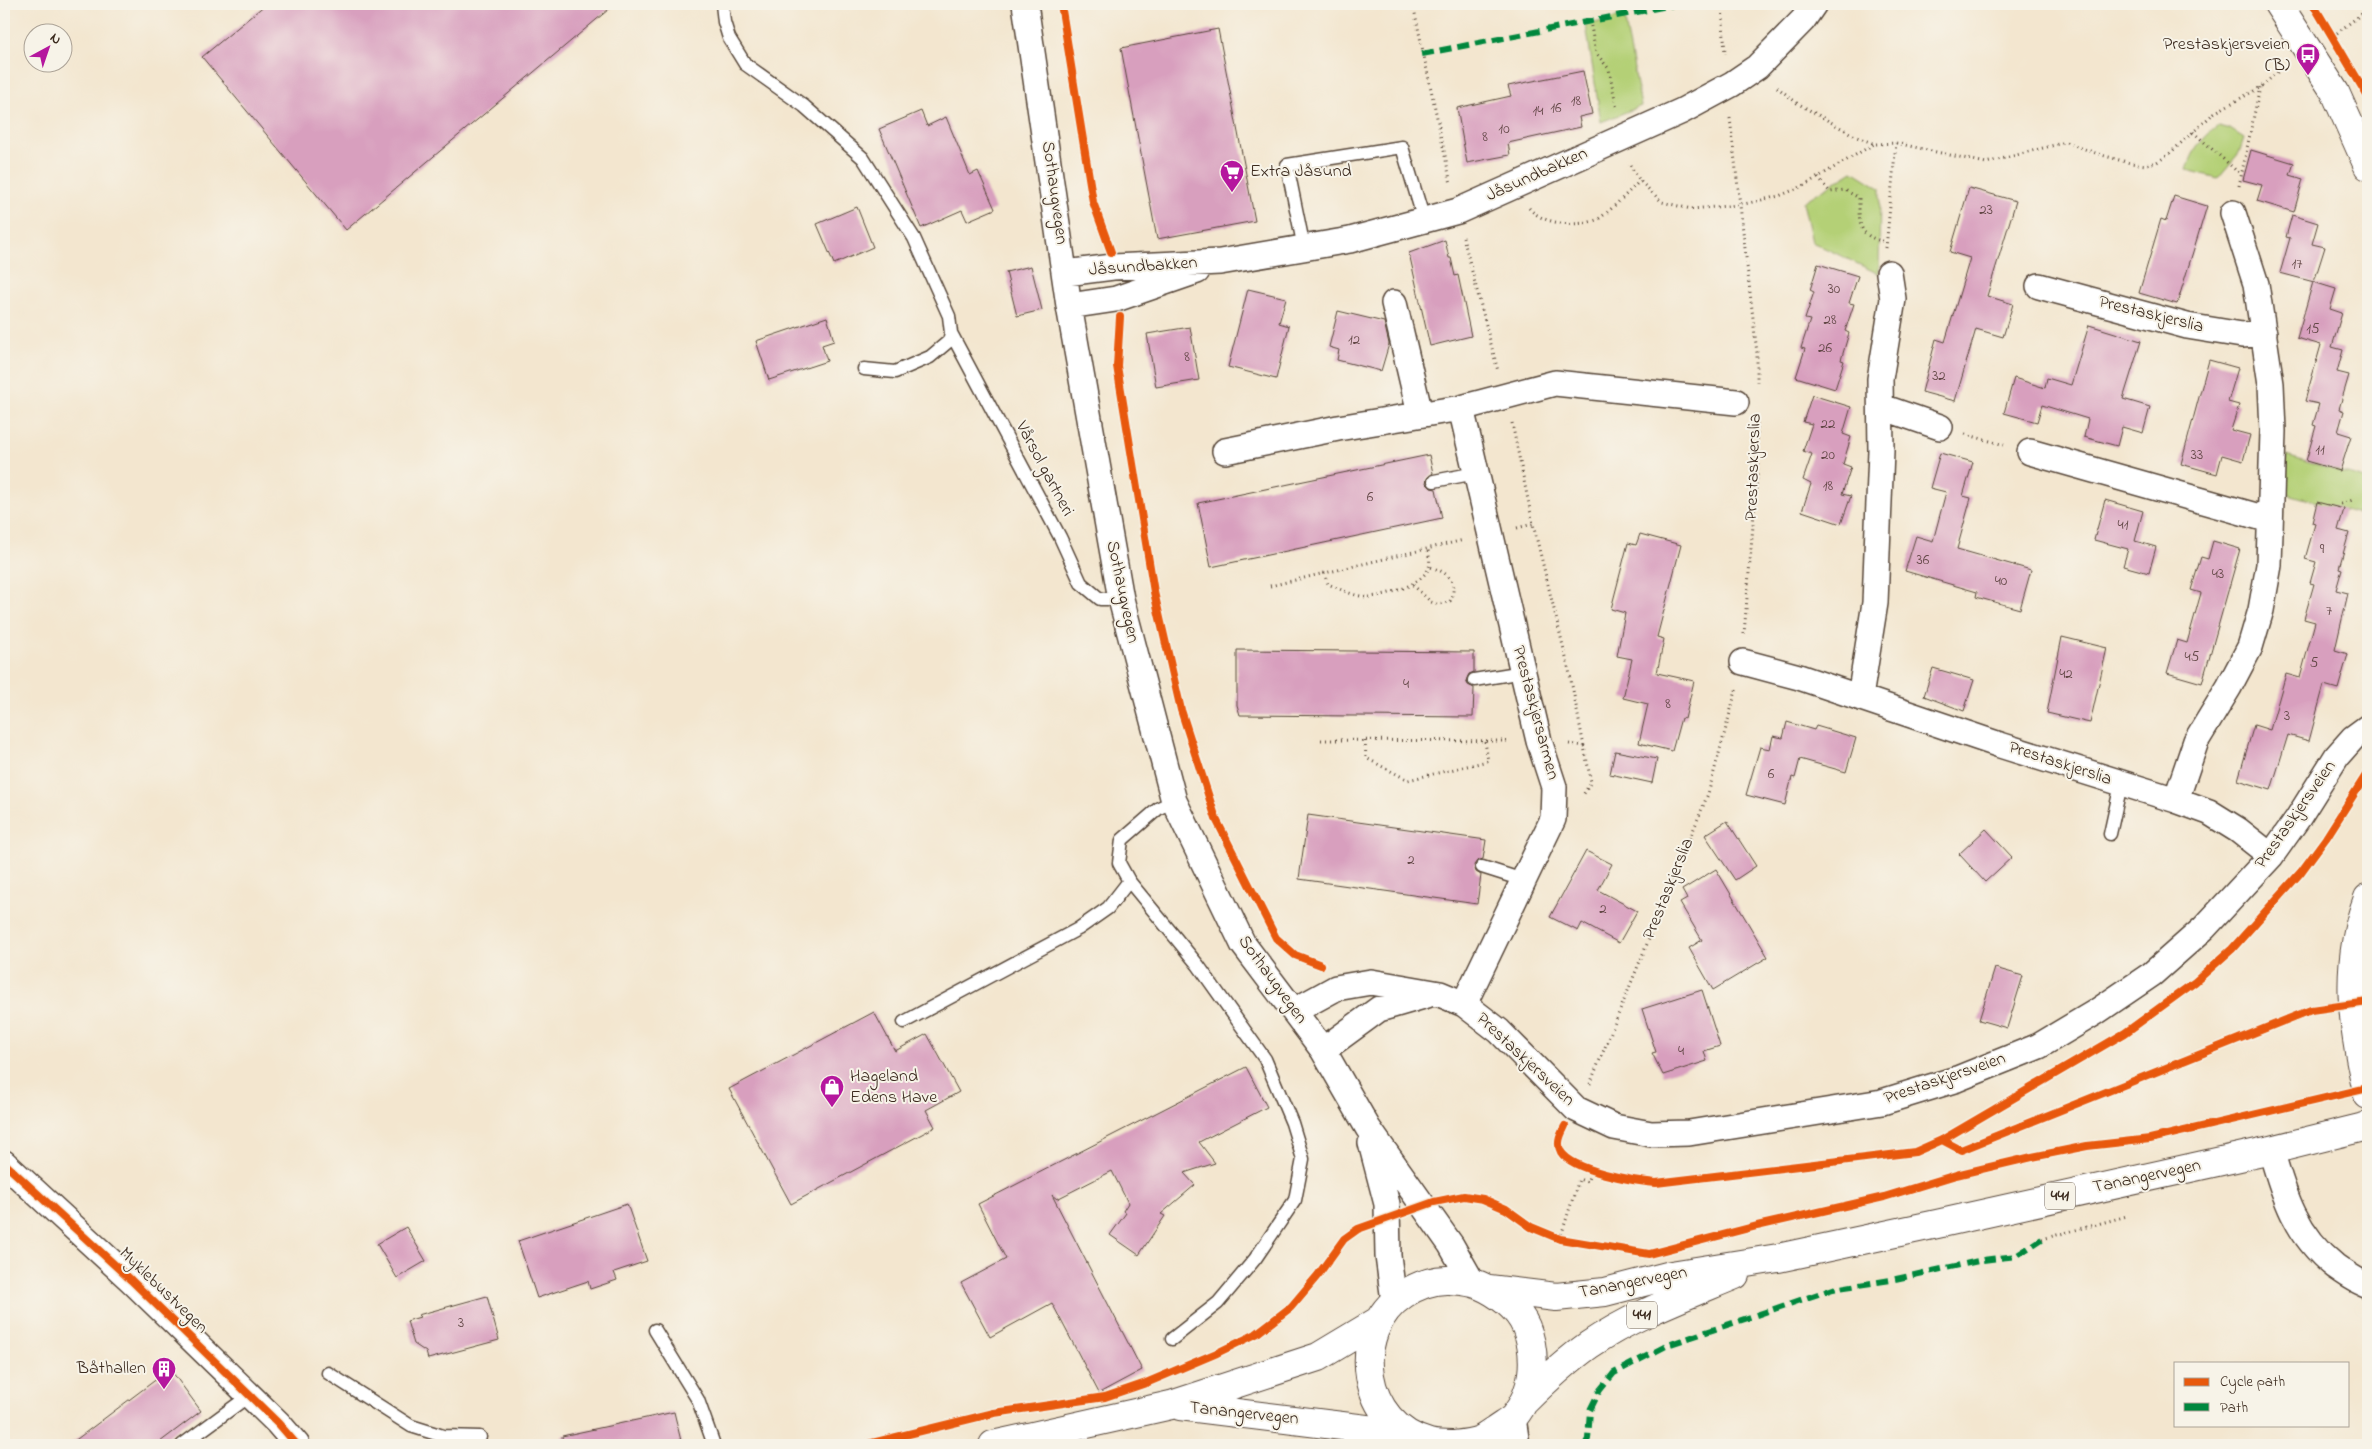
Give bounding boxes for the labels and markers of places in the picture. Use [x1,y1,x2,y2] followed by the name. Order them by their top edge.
[2163,32,2290,79] place label: Prestaskjersveien (B)
[2295,42,2321,76] bus stop icon: Prestaskjersveien (B)
[1219,159,1245,193] supermarket icon: Extra Jåsund
[1250,159,1352,185] place label: Extra Jåsund
[850,1064,938,1111] place label: Hageland Edens Have
[819,1074,845,1108] shop icon: Hageland Edens Have
[76,1356,146,1382] place label: Båthallen
[151,1356,177,1390] building icon: Båthallen

